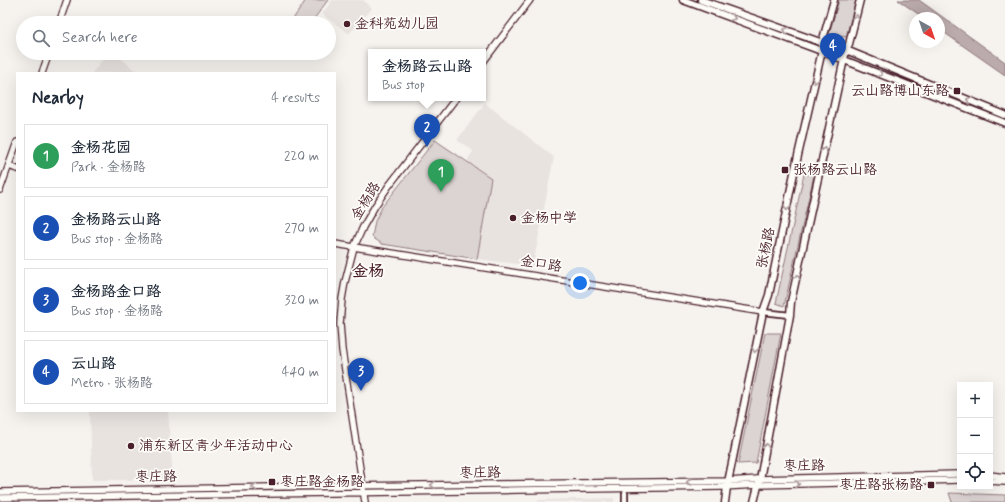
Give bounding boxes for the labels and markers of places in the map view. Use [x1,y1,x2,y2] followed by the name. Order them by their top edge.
[355,15,439,33] place label: 金科苑幼儿园
[342,19,352,29] marker: 金科苑幼儿园
[820,33,846,66] pin: 4
[851,82,949,100] place label: 云山路博山东路
[952,86,962,96] marker: 云山路博山东路
[414,114,440,147] pin: 2
[428,159,454,192] pin: 1
[793,161,877,179] place label: 张杨路云山路
[780,165,790,175] marker: 张杨路云山路
[521,209,577,227] place label: 金杨中学
[508,213,518,223] marker: 金杨中学
[348,358,374,391] pin: 3
[139,437,293,455] place label: 浦东新区青少年活动中心
[126,441,136,451] marker: 浦东新区青少年活动中心
[280,473,364,491] place label: 枣庄路金杨路
[839,476,923,494] place label: 枣庄路张杨路
[267,477,277,487] marker: 枣庄路金杨路
[926,480,936,490] marker: 枣庄路张杨路

